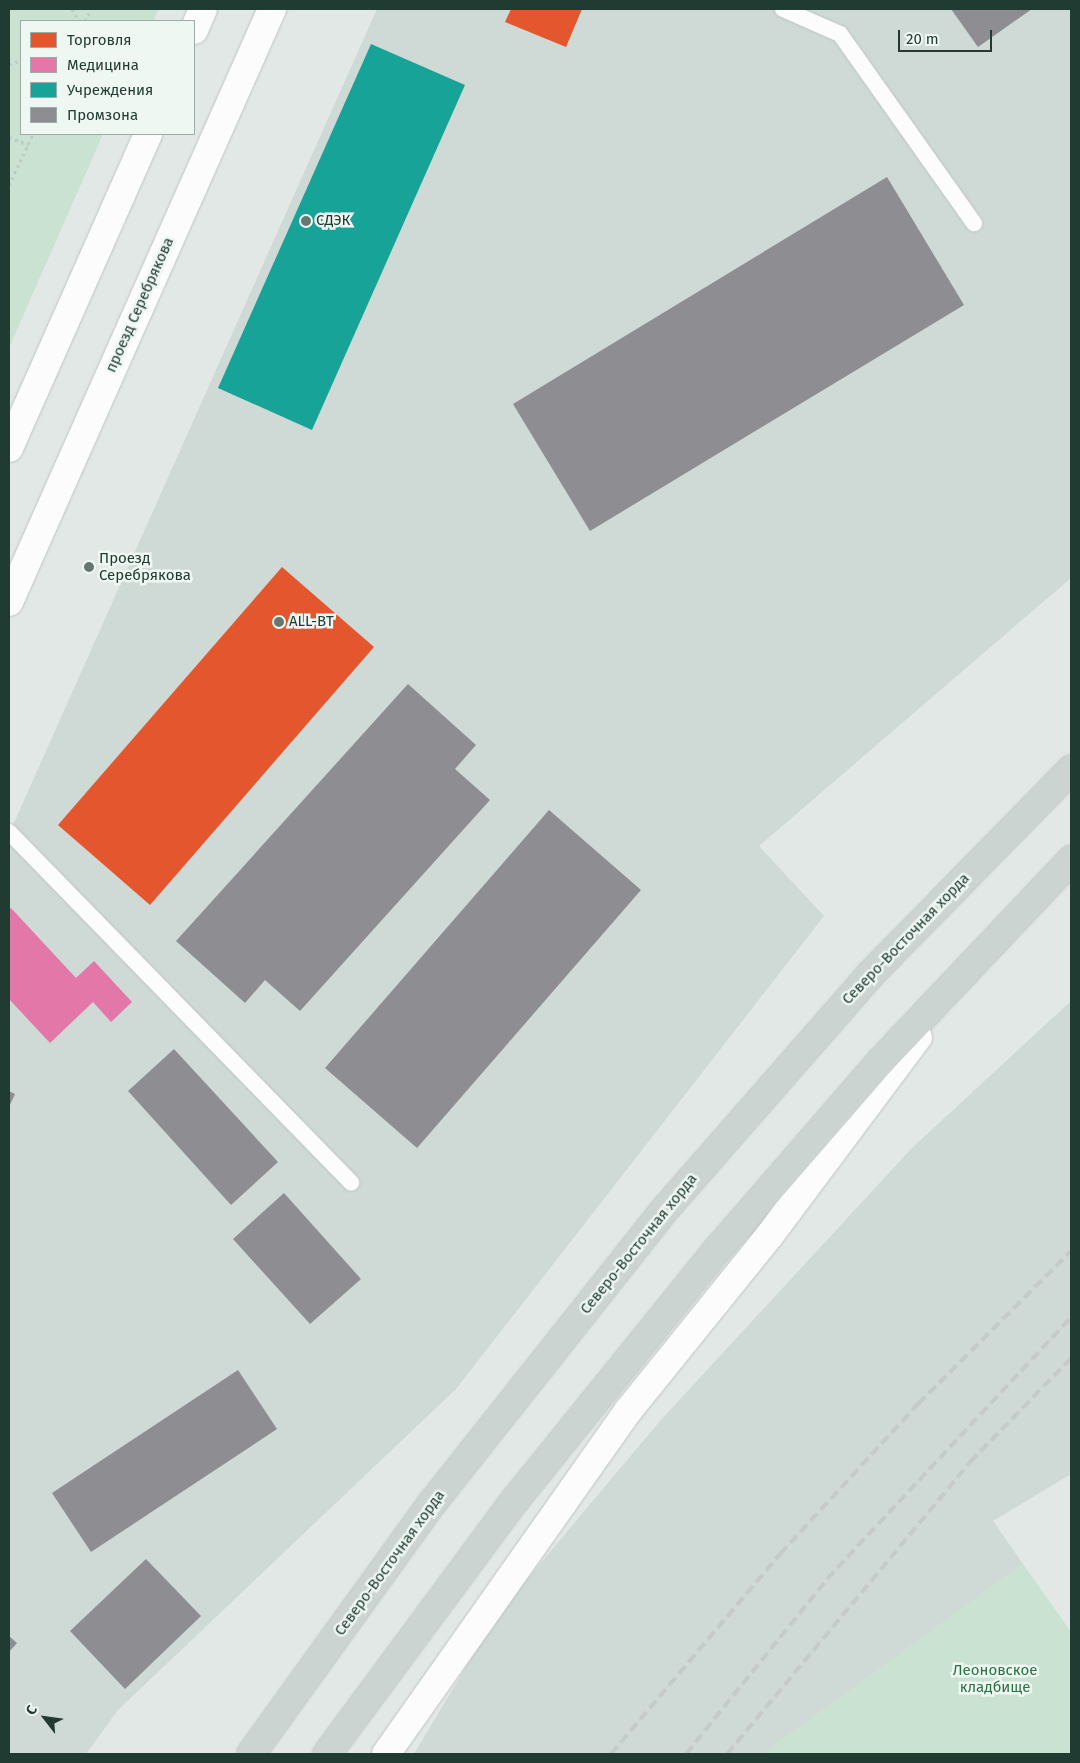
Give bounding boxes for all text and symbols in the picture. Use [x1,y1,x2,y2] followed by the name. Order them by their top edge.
[20,20,195,135] legend
[900,20,994,52] scale bar
[906,30,939,48] text: 20 m
[67,31,132,49] text: Торговля
[67,56,139,74] text: Медицина
[67,81,153,99] text: Учреждения
[67,106,138,124] text: Промзона
[316,212,350,230] place label: СДЭК
[300,215,312,227] marker: СДЭК
[102,235,178,375] street label: проезд Серебрякова
[99,549,191,584] place label: Проезд Серебрякова
[83,561,95,573] marker: Проезд Серебрякова
[289,613,334,631] place label: ALL-BT
[273,616,285,628] marker: ALL-BT
[839,870,973,1008] street label: Северо-Восточная хорда
[577,1170,701,1318] street label: Северо-Восточная хорда
[331,1487,449,1639] street label: Северо-Восточная хорда
[953,1661,1037,1696] park label: Леоновское кладбище
[20,1693,70,1743] north arrow
[22,1703,41,1718] text: С

